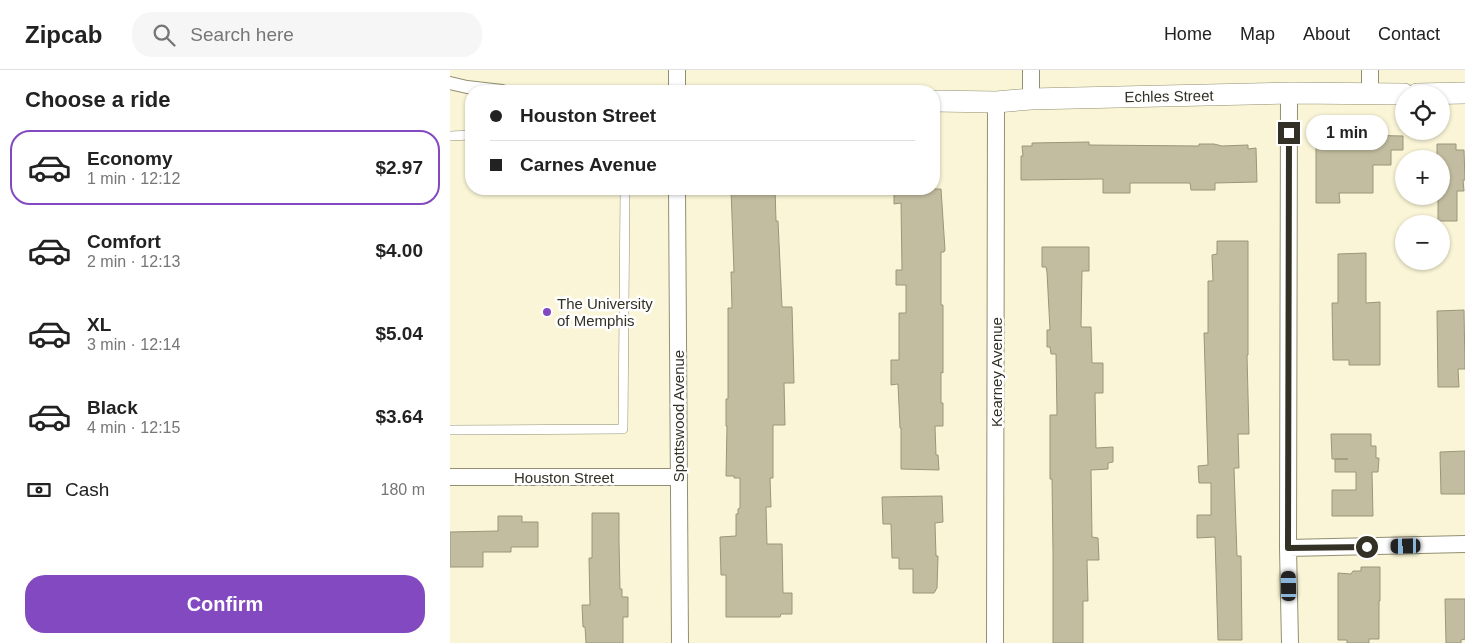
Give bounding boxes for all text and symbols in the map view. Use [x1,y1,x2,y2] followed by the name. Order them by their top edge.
[132,12,482,57] search box
[25,21,102,48] text: Zipcab
[150,21,178,49] icon: search
[190,24,294,45] text: Search here
[1164,24,1212,44] text: Home
[1240,24,1275,44] text: Map
[1303,24,1350,44] text: About
[1378,24,1440,44] text: Contact
[1395,85,1450,270] map controls
[1395,85,1450,140] button: locate
[25,87,170,112] text: Choose a ride
[1124,87,1215,105] street label: Echles Street
[520,105,656,126] text: Houston Street
[1306,116,1389,150] callout: 1 min
[1278,122,1300,144] route end
[1326,124,1368,141] text: 1 min
[27,145,72,190] icon: car
[87,148,173,169] text: Economy
[1395,150,1450,205] button: +
[520,154,657,175] text: Carnes Avenue
[375,157,423,178] text: $2.97
[87,170,180,187] text: 1 min · 12:12
[1395,215,1450,270] button: −
[27,228,72,273] icon: car
[87,231,161,252] text: Comfort
[375,240,423,261] text: $4.00
[87,253,180,270] text: 2 min · 12:13
[557,295,653,329] place label: The University of Memphis
[541,306,553,318] marker: The University of Memphis
[27,311,72,356] icon: car
[87,314,111,335] text: XL
[988,317,1005,427] street label: Kearney Avenue
[375,323,423,344] text: $5.04
[87,336,180,353] text: 3 min · 12:14
[670,350,687,482] street label: Spottswood Avenue
[27,394,72,439] icon: car
[87,397,138,418] text: Black
[375,406,423,427] text: $3.64
[87,419,180,436] text: 4 min · 12:15
[514,469,615,486] street label: Houston Street
[25,476,53,504] icon: cash
[65,479,109,500] text: Cash
[381,481,425,498] text: 180 m
[1356,536,1378,558] route start
[1390,538,1421,554] car
[1281,571,1296,601] car
[25,575,425,633] button: Confirm

